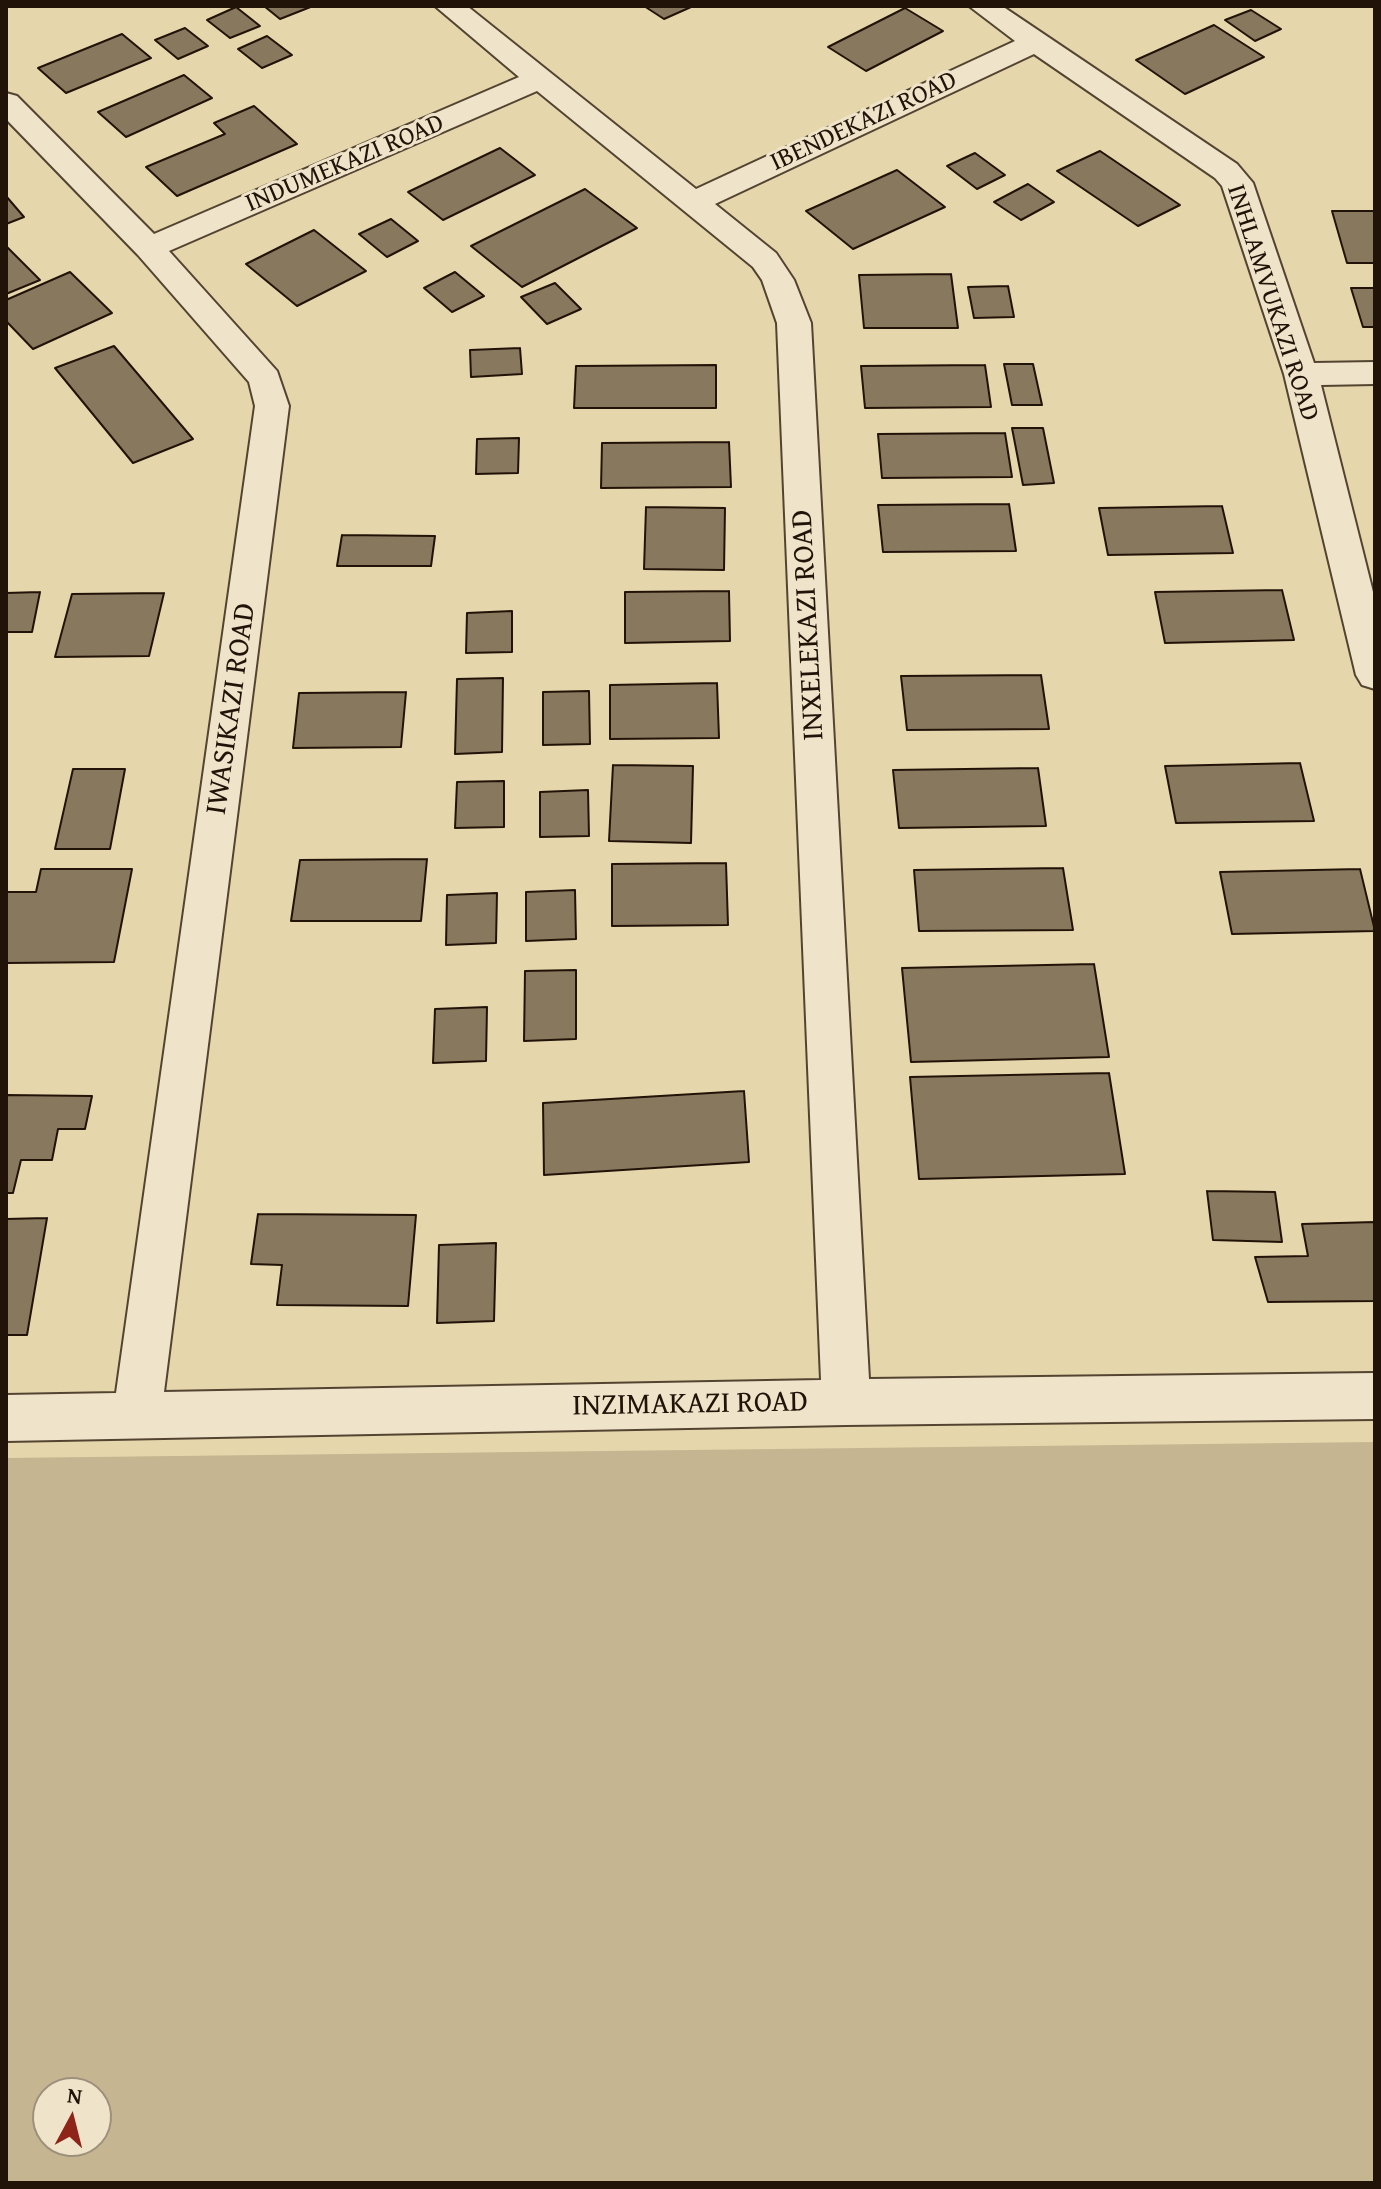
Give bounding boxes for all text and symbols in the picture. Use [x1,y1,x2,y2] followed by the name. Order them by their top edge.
[766,65,962,179] street label: IBENDEKAZI ROAD
[241,108,449,220] street label: INDUMEKAZI ROAD
[1219,181,1325,425] street label: INHLAMVUKAZI ROAD
[785,509,833,741] street label: INXELEKAZI ROAD
[199,601,265,817] street label: IWASIKAZI ROAD
[572,1385,808,1425] street label: INZIMAKAZI ROAD
[32,2077,112,2157] north arrow
[65,2078,84,2112] text: N

